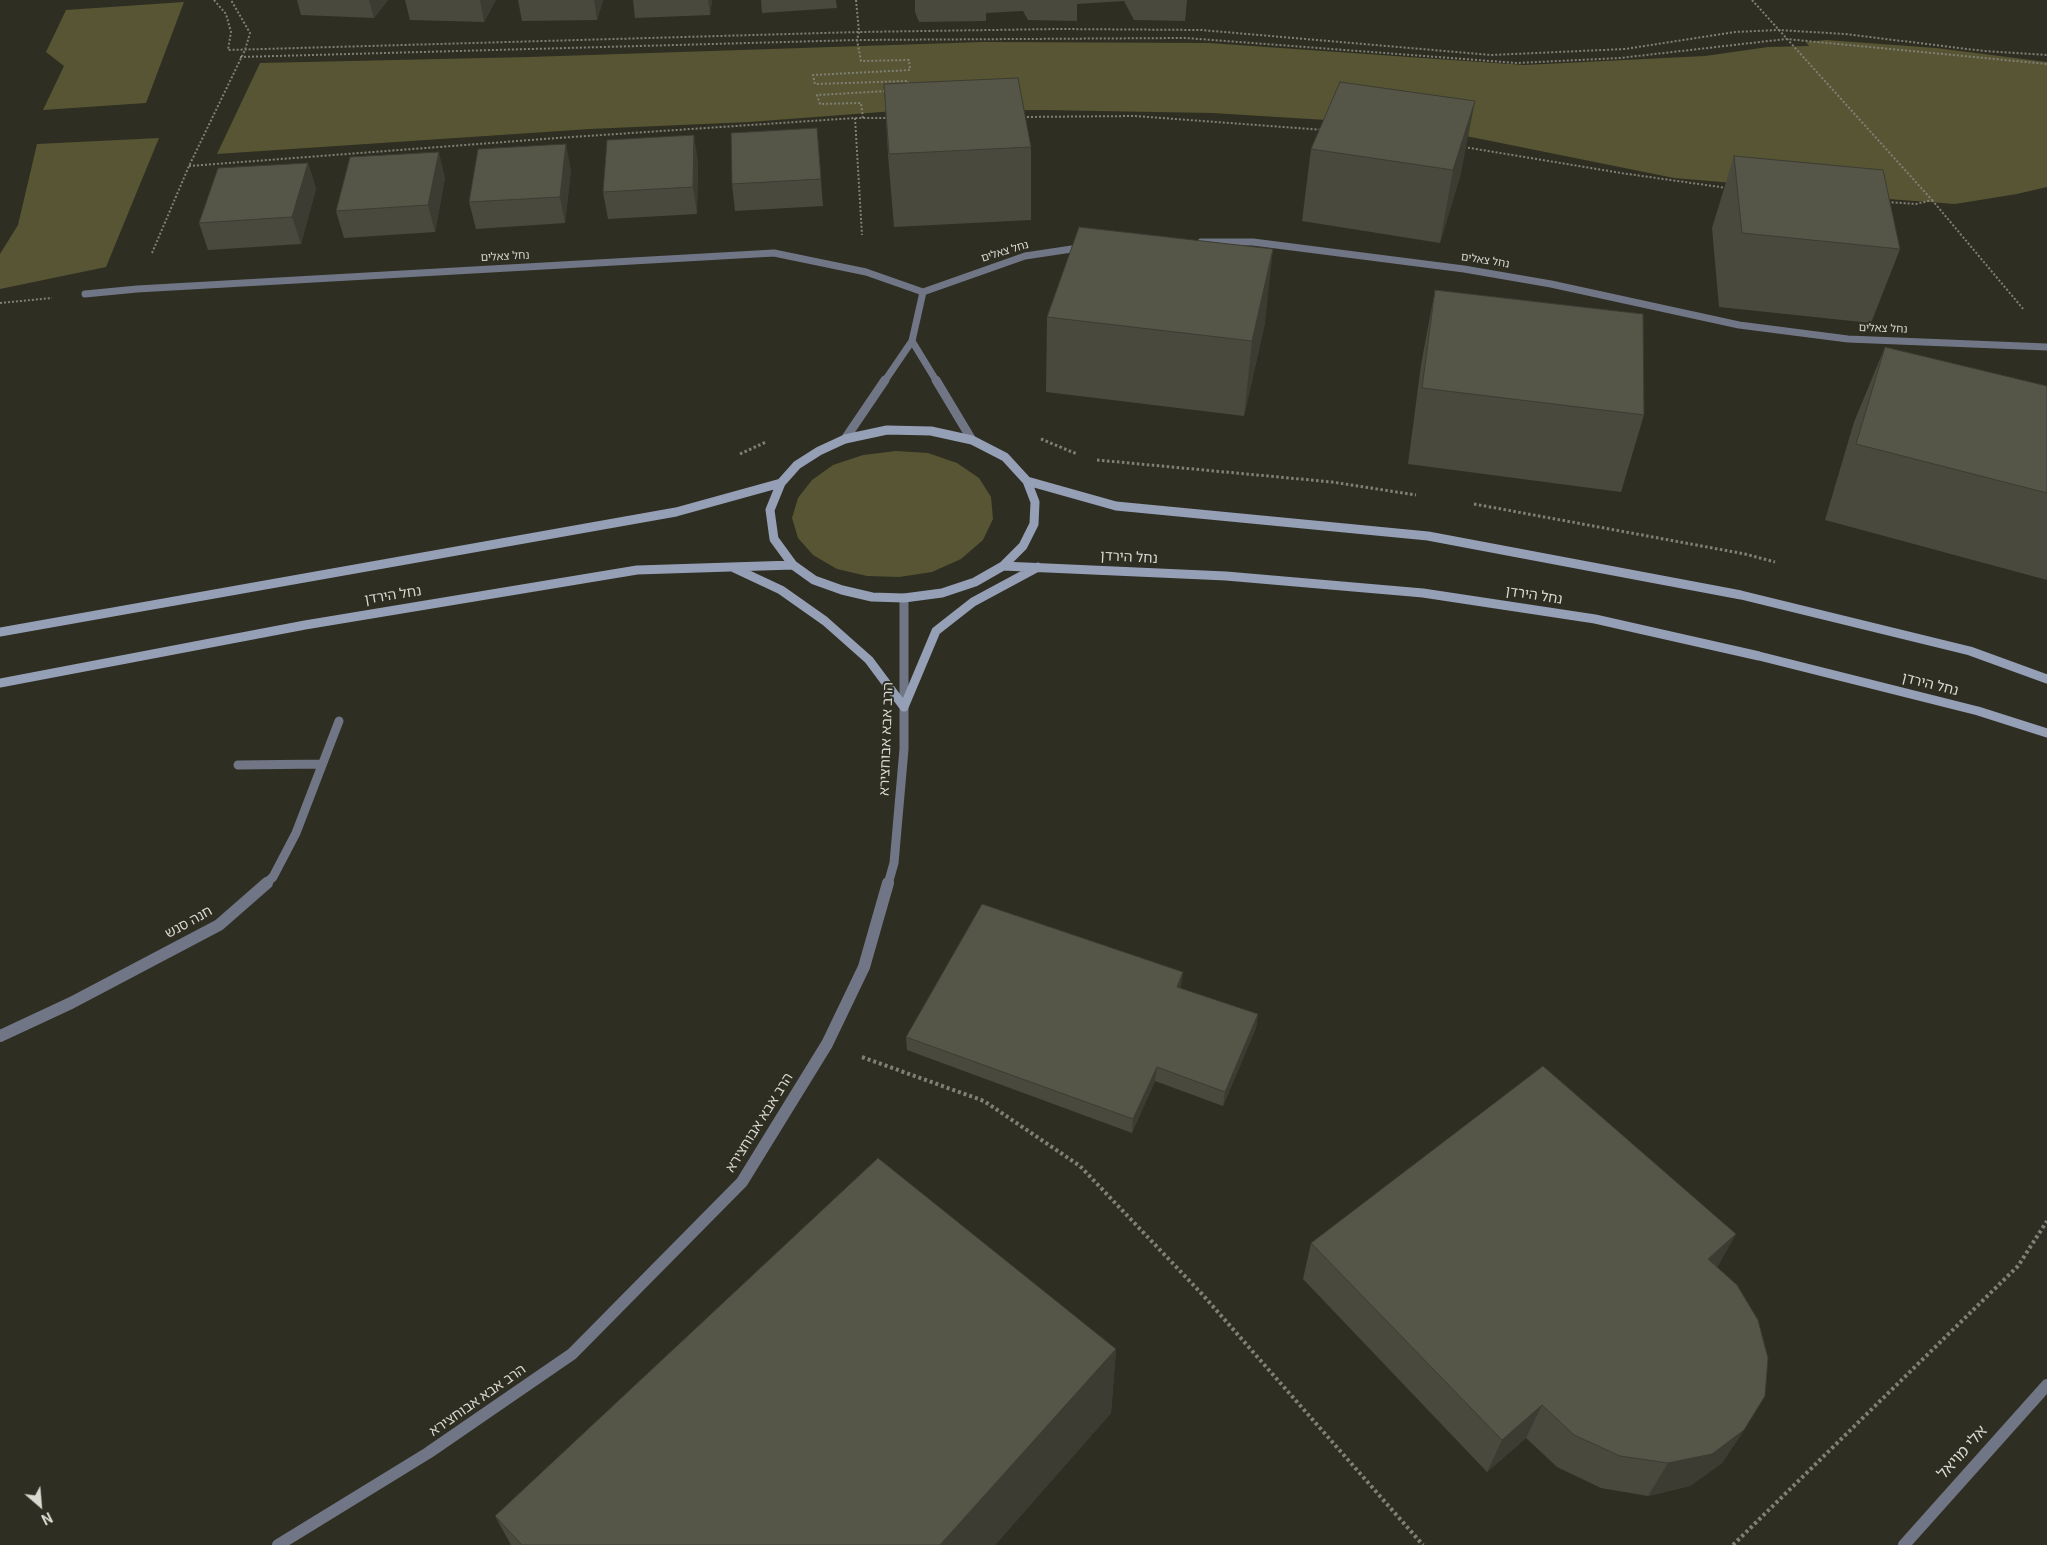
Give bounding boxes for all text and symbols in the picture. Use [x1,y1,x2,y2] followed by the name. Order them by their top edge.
[980,239,1030,265] street label: נחל צאלים
[480,249,530,265] street label: נחל צאלים
[1460,251,1510,271] street label: נחל צאלים
[1858,322,1908,336] street label: נחל צאלים
[1100,548,1158,568] street label: נחל הירדן
[363,583,423,609] street label: נחל הירדן
[1504,583,1564,609] street label: נחל הירדן
[1900,670,1960,700] street label: נחל הירדן
[877,682,897,796] street label: הרב אבא אבוחצירא
[162,903,216,943] street label: חנה סנש
[723,1070,797,1176] street label: הרב אבא אבוחצירא
[426,1361,530,1441] street label: הרב אבא אבוחצירא
[1934,1422,1992,1484] street label: אלי מויאל
[15,1480,65,1530] north arrow
[39,1509,55,1528] text: N

